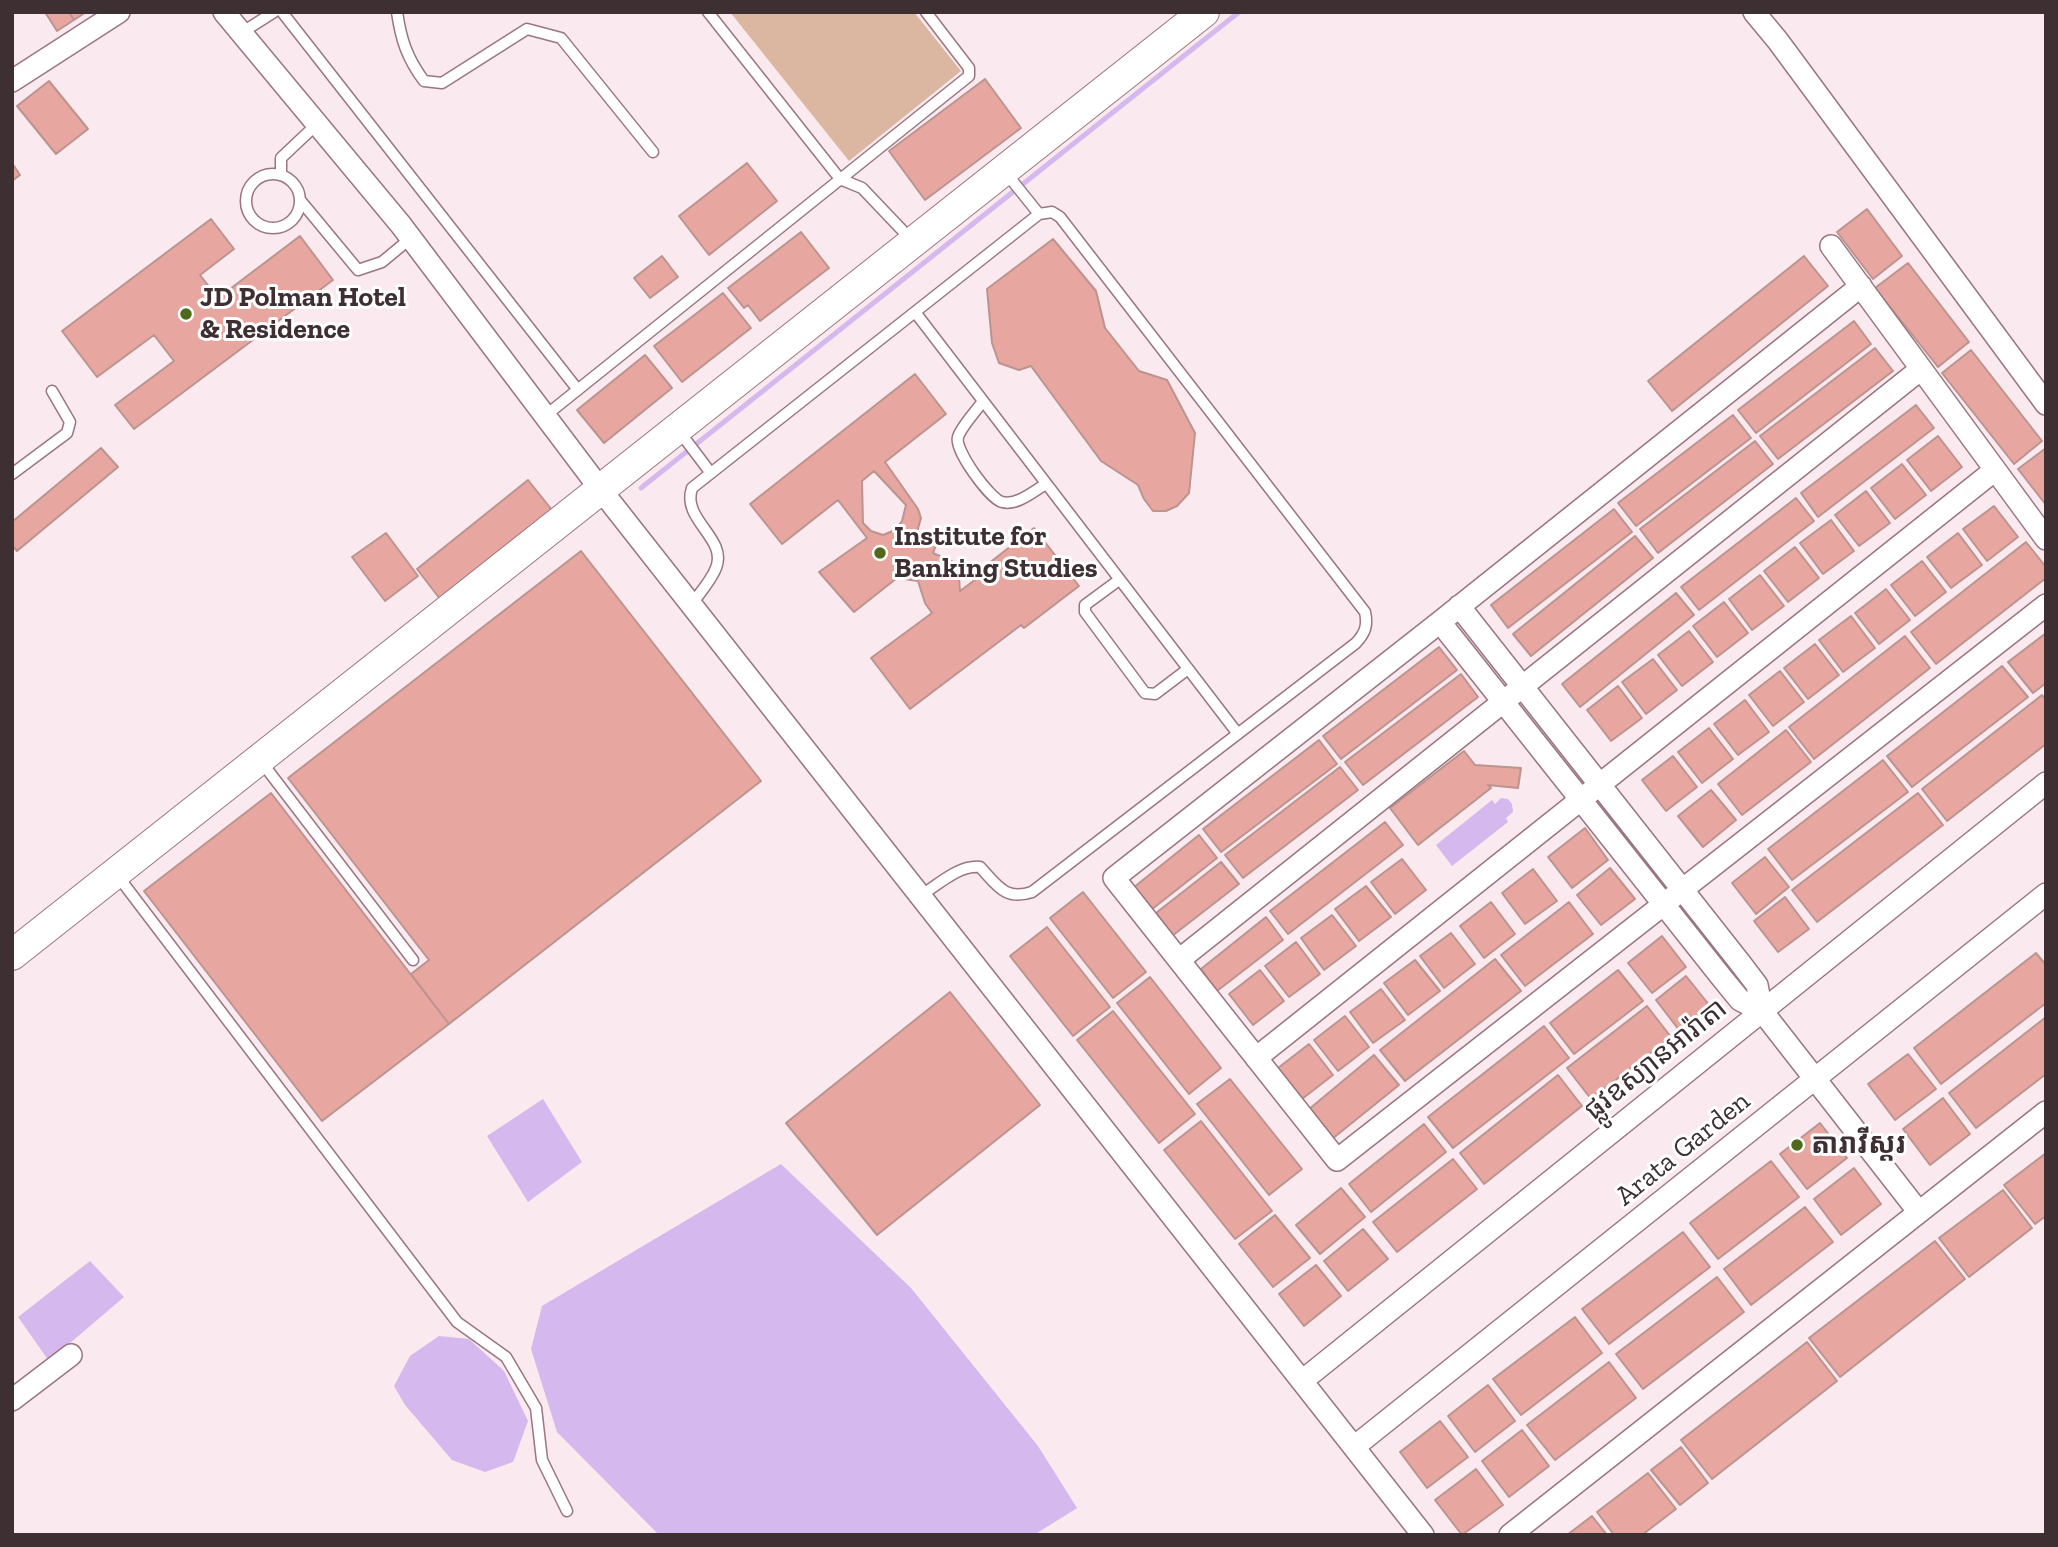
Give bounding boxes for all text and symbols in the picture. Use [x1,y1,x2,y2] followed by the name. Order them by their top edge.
[200,281,406,347] place label: JD Polman Hotel & Residence
[178,306,194,322] marker: JD Polman Hotel & Residence
[894,520,1098,586] place label: Institute for Banking Studies
[872,545,888,561] marker: Institute for Banking Studies
[1578,992,1734,1128] street label: ផ្លូវឧស្យានអារ៉ាតា
[1609,1085,1757,1213] street label: Arata Garden
[1811,1128,1906,1162] place label: តារាវីស្តរ
[1789,1137,1805,1153] marker: តារាវីស្តរ

